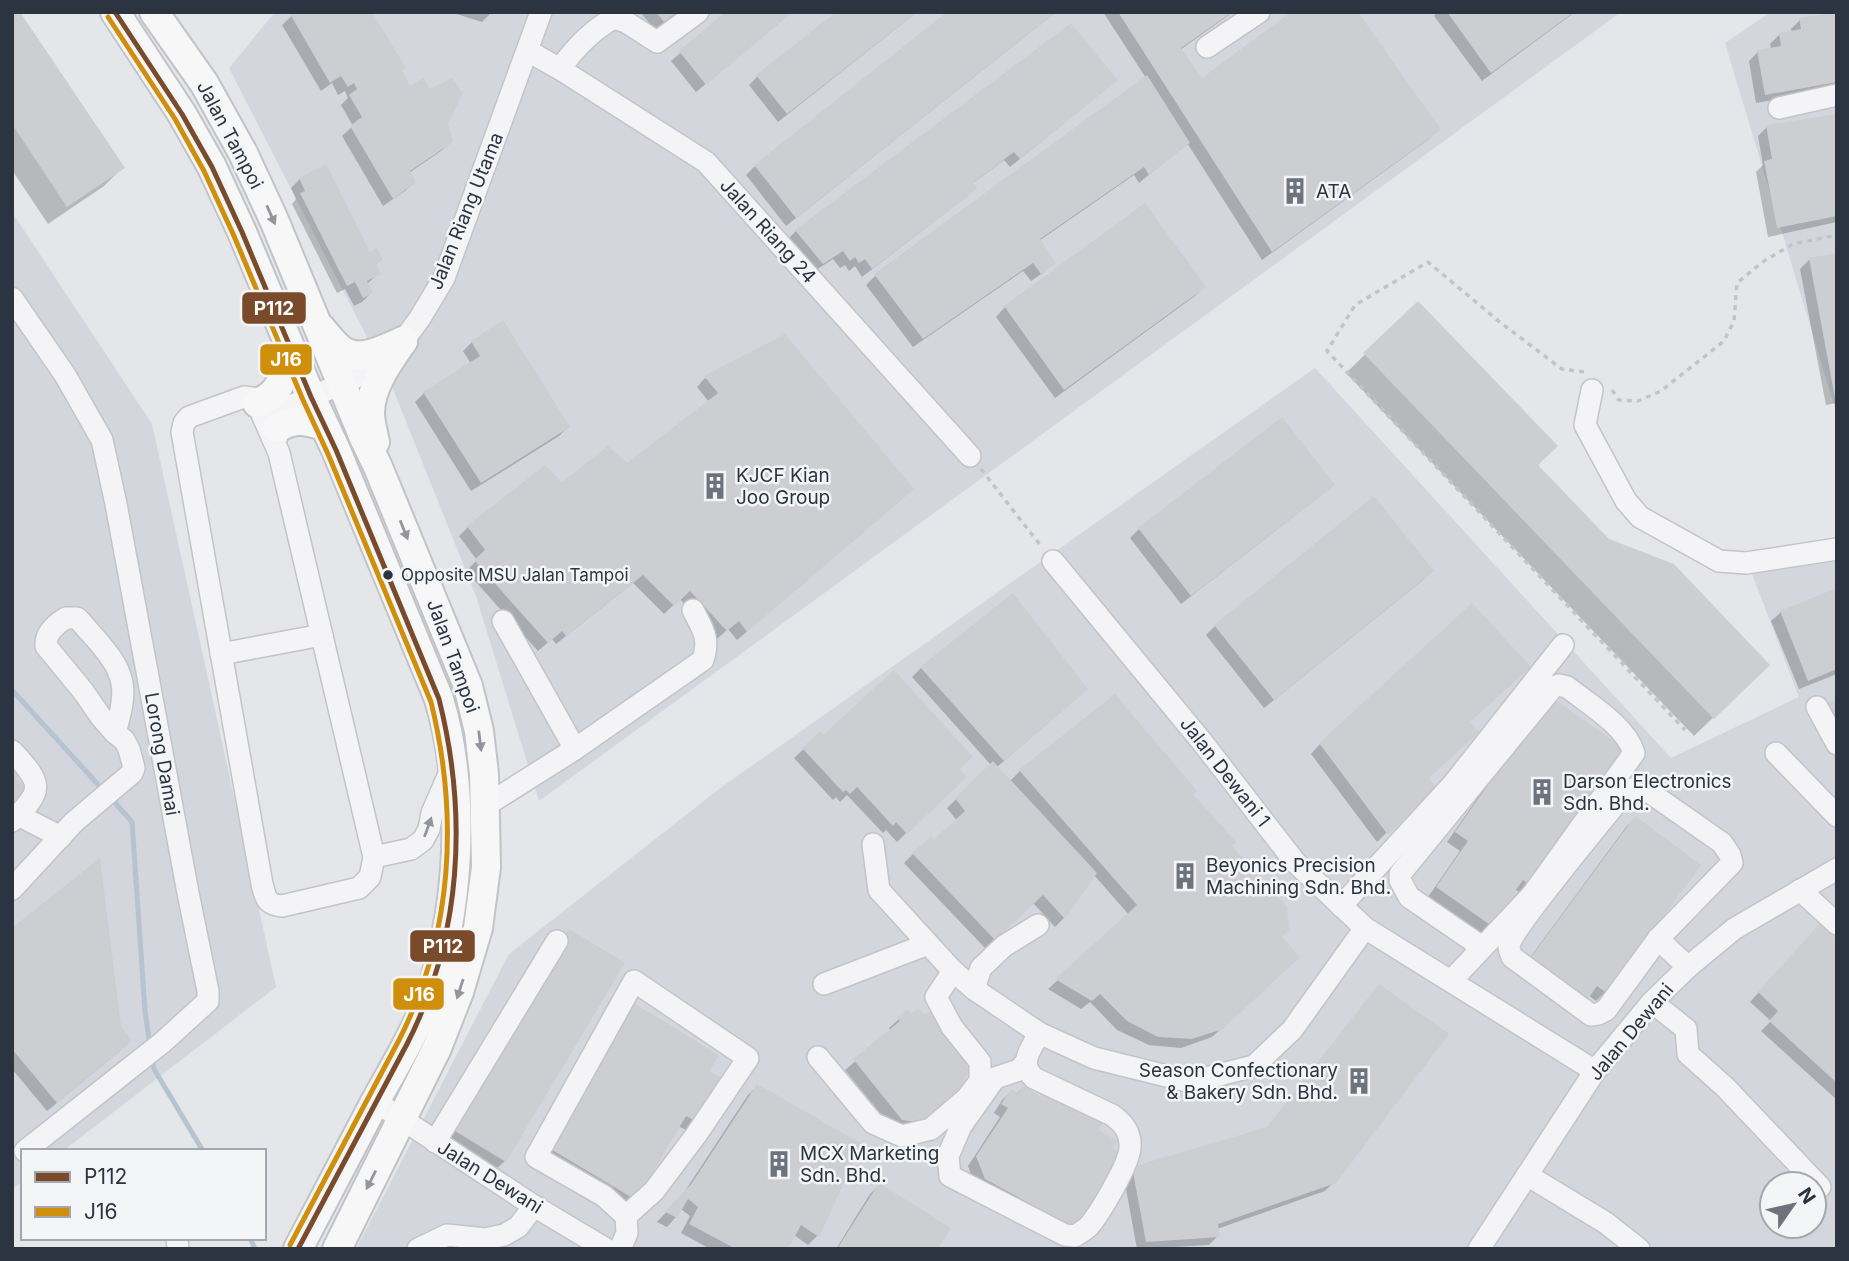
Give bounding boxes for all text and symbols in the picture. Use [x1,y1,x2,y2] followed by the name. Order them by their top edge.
[192,77,268,193] street label: Jalan Tampoi
[424,129,508,293] street label: Jalan Riang Utama
[715,174,821,288] street label: Jalan Riang 24
[1280,176,1310,206] building icon: ATA
[1316,180,1351,203] place label: ATA
[265,205,277,225] one-way arrow
[241,291,307,325] line badge: P112
[254,297,294,320] text: P112
[259,343,313,376] line badge: J16
[270,348,302,371] text: J16
[736,464,830,509] place label: KJCF Kian Joo Group
[700,471,730,501] building icon: KJCF Kian Joo Group
[398,519,409,540] one-way arrow
[401,565,629,585] place label: Opposite MSU Jalan Tampoi
[381,568,395,582] marker: Opposite MSU Jalan Tampoi
[422,596,484,716] street label: Jalan Tampoi
[140,691,184,817] street label: Lorong Damai
[1175,713,1275,831] street label: Jalan Dewani 1
[474,730,485,752] one-way arrow
[1563,770,1732,815] place label: Darson Electronics Sdn. Bhd.
[1527,777,1557,807] building icon: Darson Electronics Sdn. Bhd.
[423,816,434,837] one-way arrow
[1206,854,1391,899] place label: Beyonics Precision Machining Sdn. Bhd.
[1170,861,1200,891] building icon: Beyonics Precision Machining Sdn. Bhd.
[409,929,476,963] line badge: P112
[423,935,463,958] text: P112
[392,977,445,1011] line badge: J16
[454,979,464,1000] one-way arrow
[1584,979,1678,1085] street label: Jalan Dewani
[403,983,435,1006] text: J16
[1139,1059,1338,1104] place label: Season Confectionary & Bakery Sdn. Bhd.
[1344,1066,1374,1096] building icon: Season Confectionary & Bakery Sdn. Bhd.
[433,1135,547,1219] street label: Jalan Dewani
[800,1142,939,1187] place label: MCX Marketing Sdn. Bhd.
[21,1149,266,1240] legend
[764,1149,794,1179] building icon: MCX Marketing Sdn. Bhd.
[84,1164,127,1189] text: P112
[366,1170,377,1190] one-way arrow
[1758,1170,1828,1240] north arrow
[1793,1183,1820,1208] text: N
[84,1199,118,1224] text: J16

